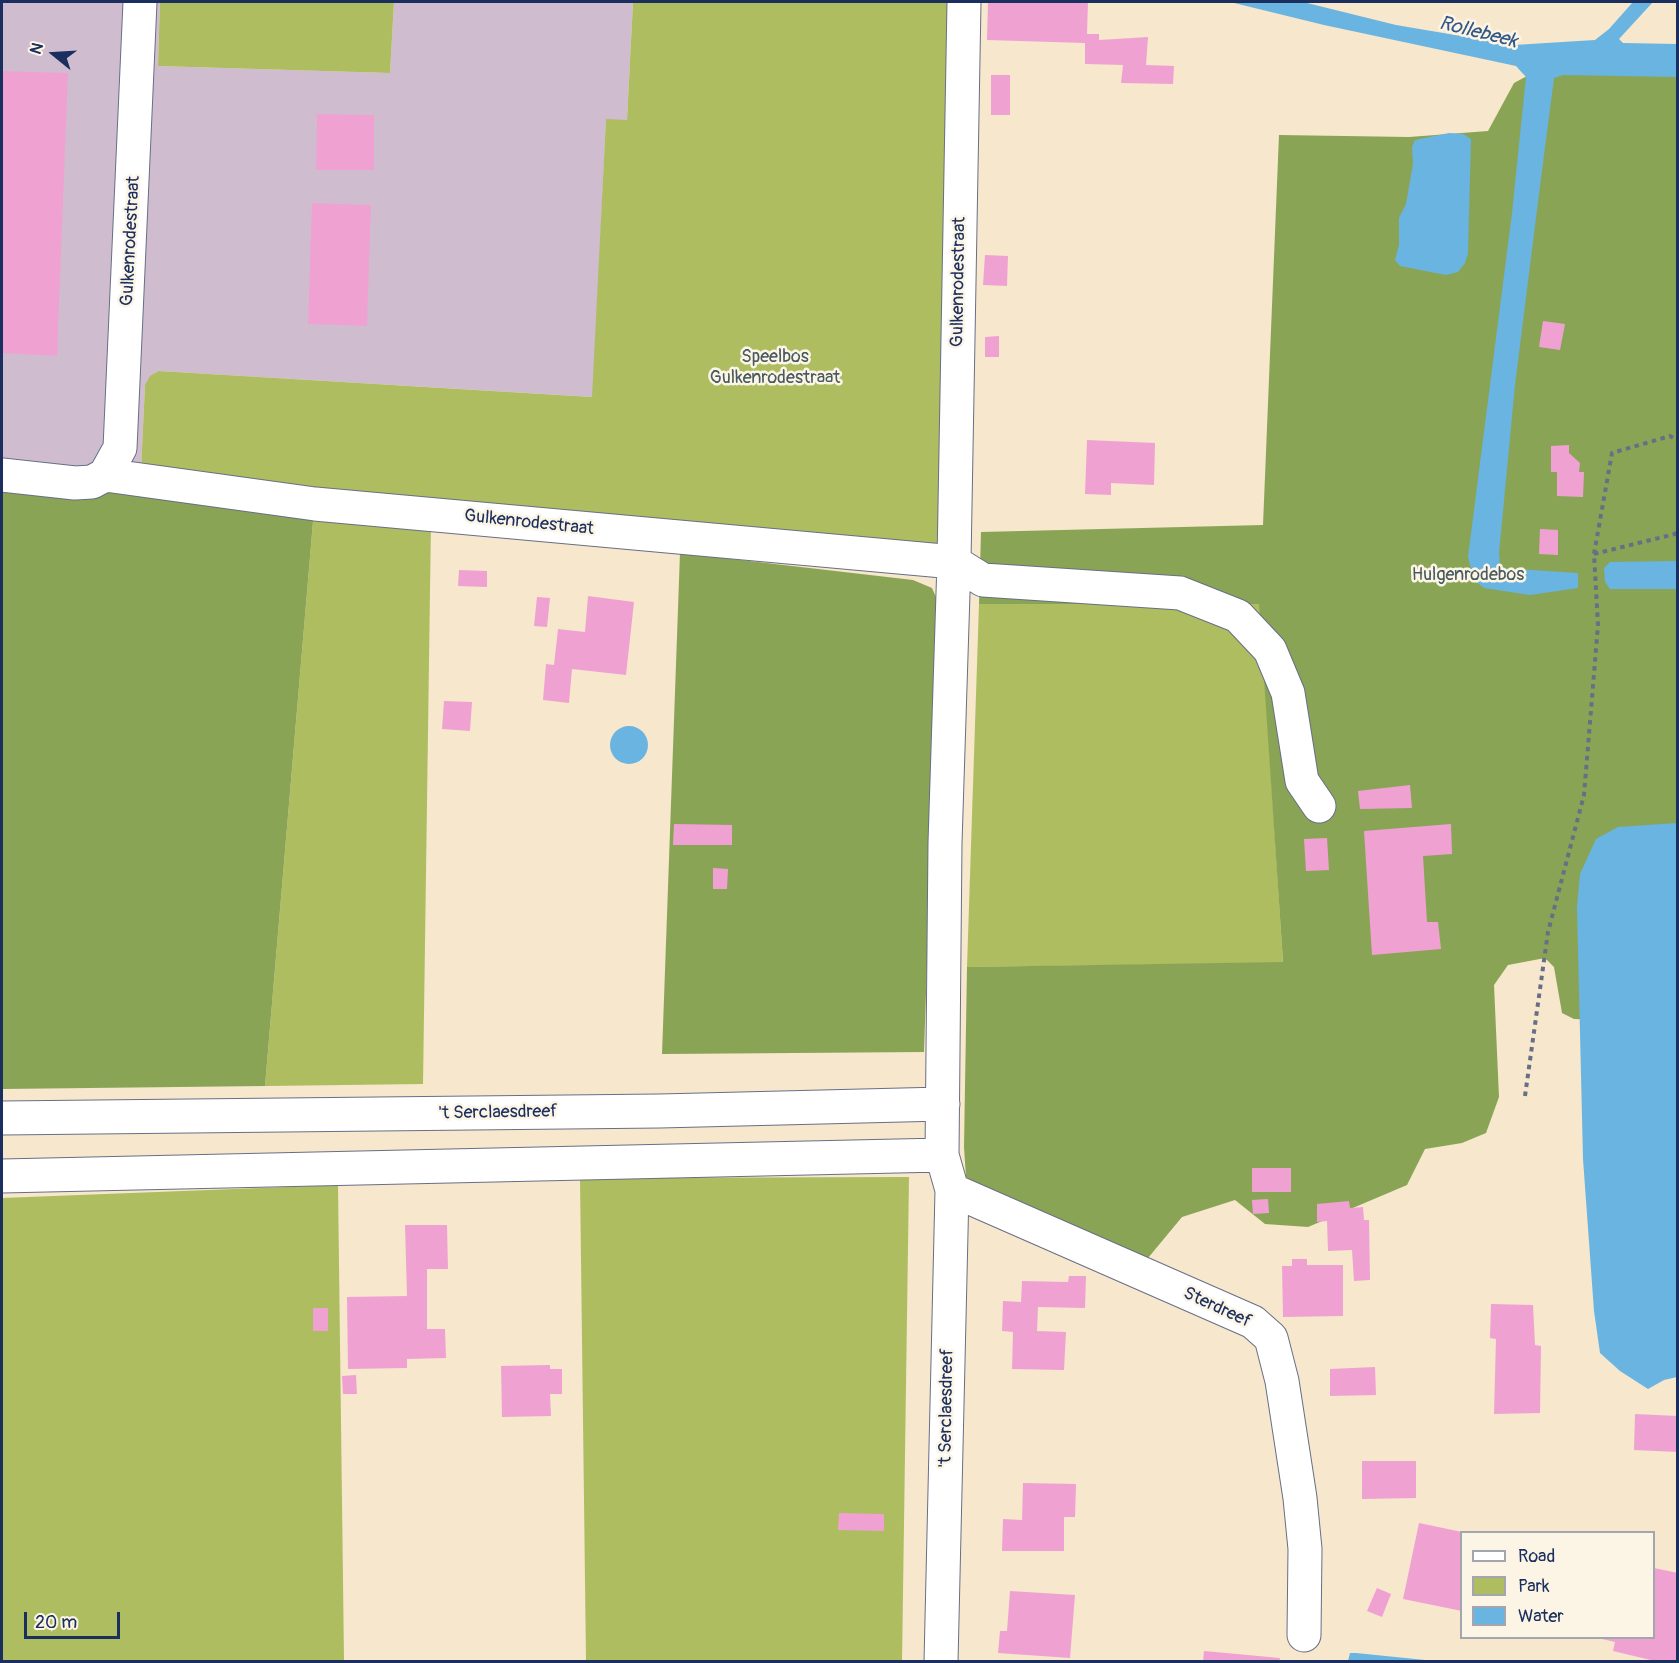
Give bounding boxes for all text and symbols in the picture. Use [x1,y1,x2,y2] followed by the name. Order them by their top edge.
[1436,12,1520,54] water label: Rollebeek
[24,24,84,84] north arrow
[26,40,48,57] text: N
[117,175,145,307] street label: Gulkenrodestraat
[947,217,971,347] street label: Gulkenrodestraat
[710,346,840,388] park label: Speelbos Gulkenrodestraat
[463,505,595,541] street label: Gulkenrodestraat
[1412,564,1524,586] park label: Hulgenrodebos
[438,1101,558,1125] street label: 't Serclaesdreef
[1180,1283,1254,1333] street label: Sterdreef
[935,1348,959,1468] street label: 't Serclaesdreef
[1460,1531,1655,1639] legend
[1518,1545,1555,1568] text: Road
[1518,1575,1550,1598] text: Park
[27,1600,123,1638] scale bar
[1518,1605,1564,1628] text: Water
[35,1611,77,1634] text: 20 m

